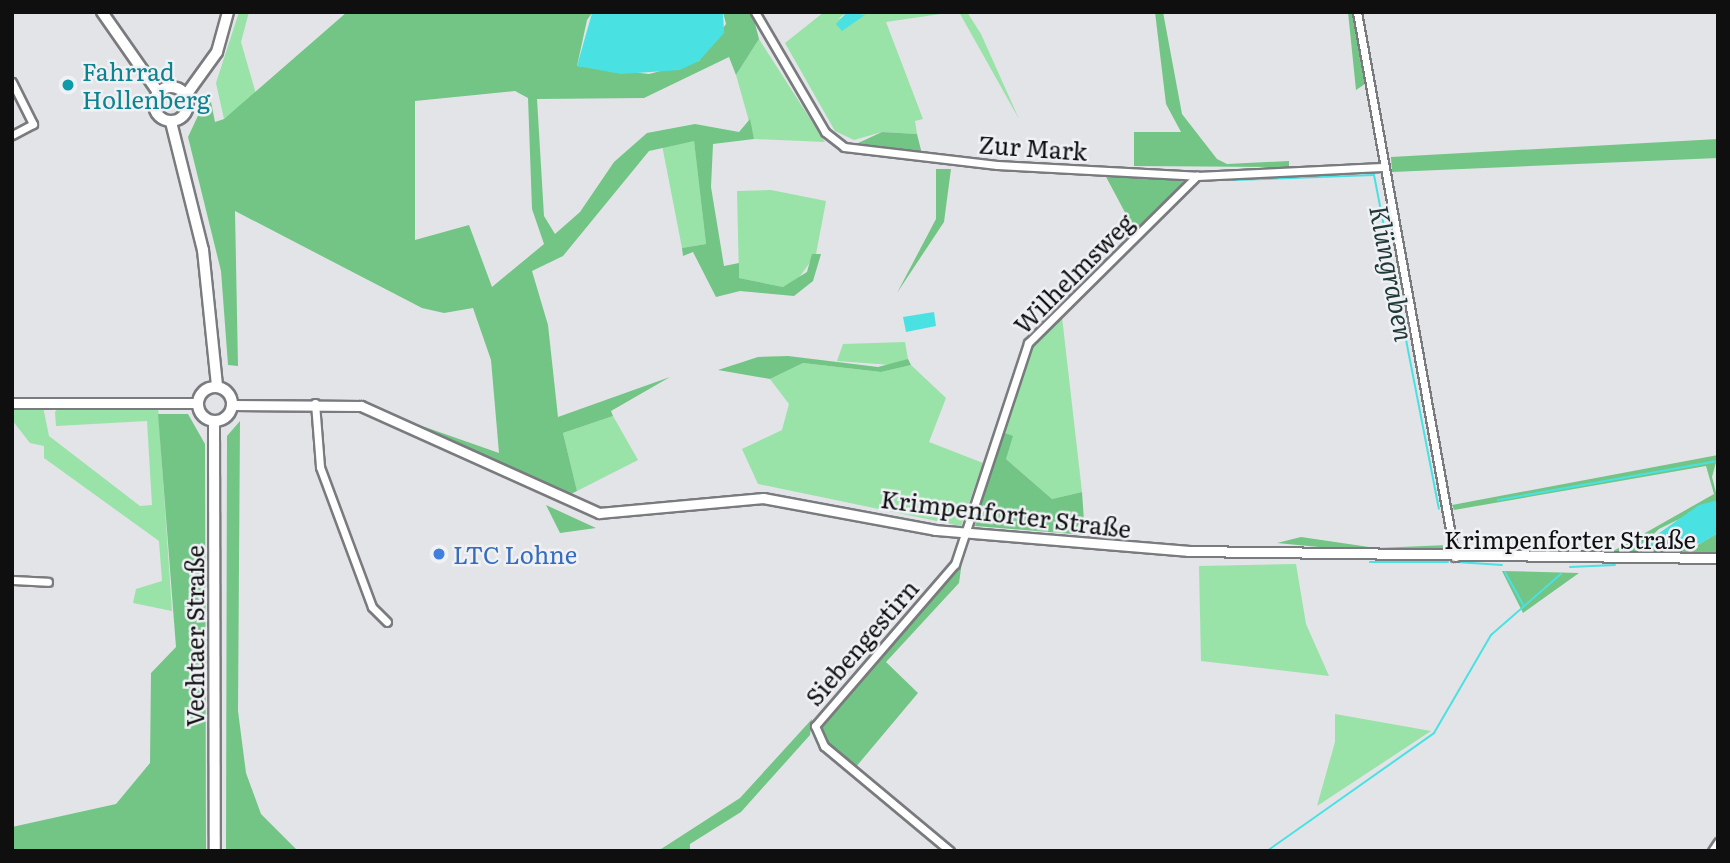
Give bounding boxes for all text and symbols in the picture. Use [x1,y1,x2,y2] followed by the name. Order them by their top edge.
[82,57,210,113] place label: Fahrrad Hollenberg
[60,77,76,93] marker: Fahrrad Hollenberg
[978,129,1088,165] street label: Zur Mark
[1365,202,1421,344] water label: Klüngraben
[1007,207,1139,339] street label: Wilhelmsweg
[879,483,1133,543] street label: Krimpenforter Straße
[1444,525,1696,553] street label: Krimpenforter Straße
[453,540,577,568] place label: LTC Lohne
[180,545,208,727] street label: Vechtaer Straße
[431,546,447,562] marker: LTC Lohne
[799,573,923,711] street label: Siebengestirn

